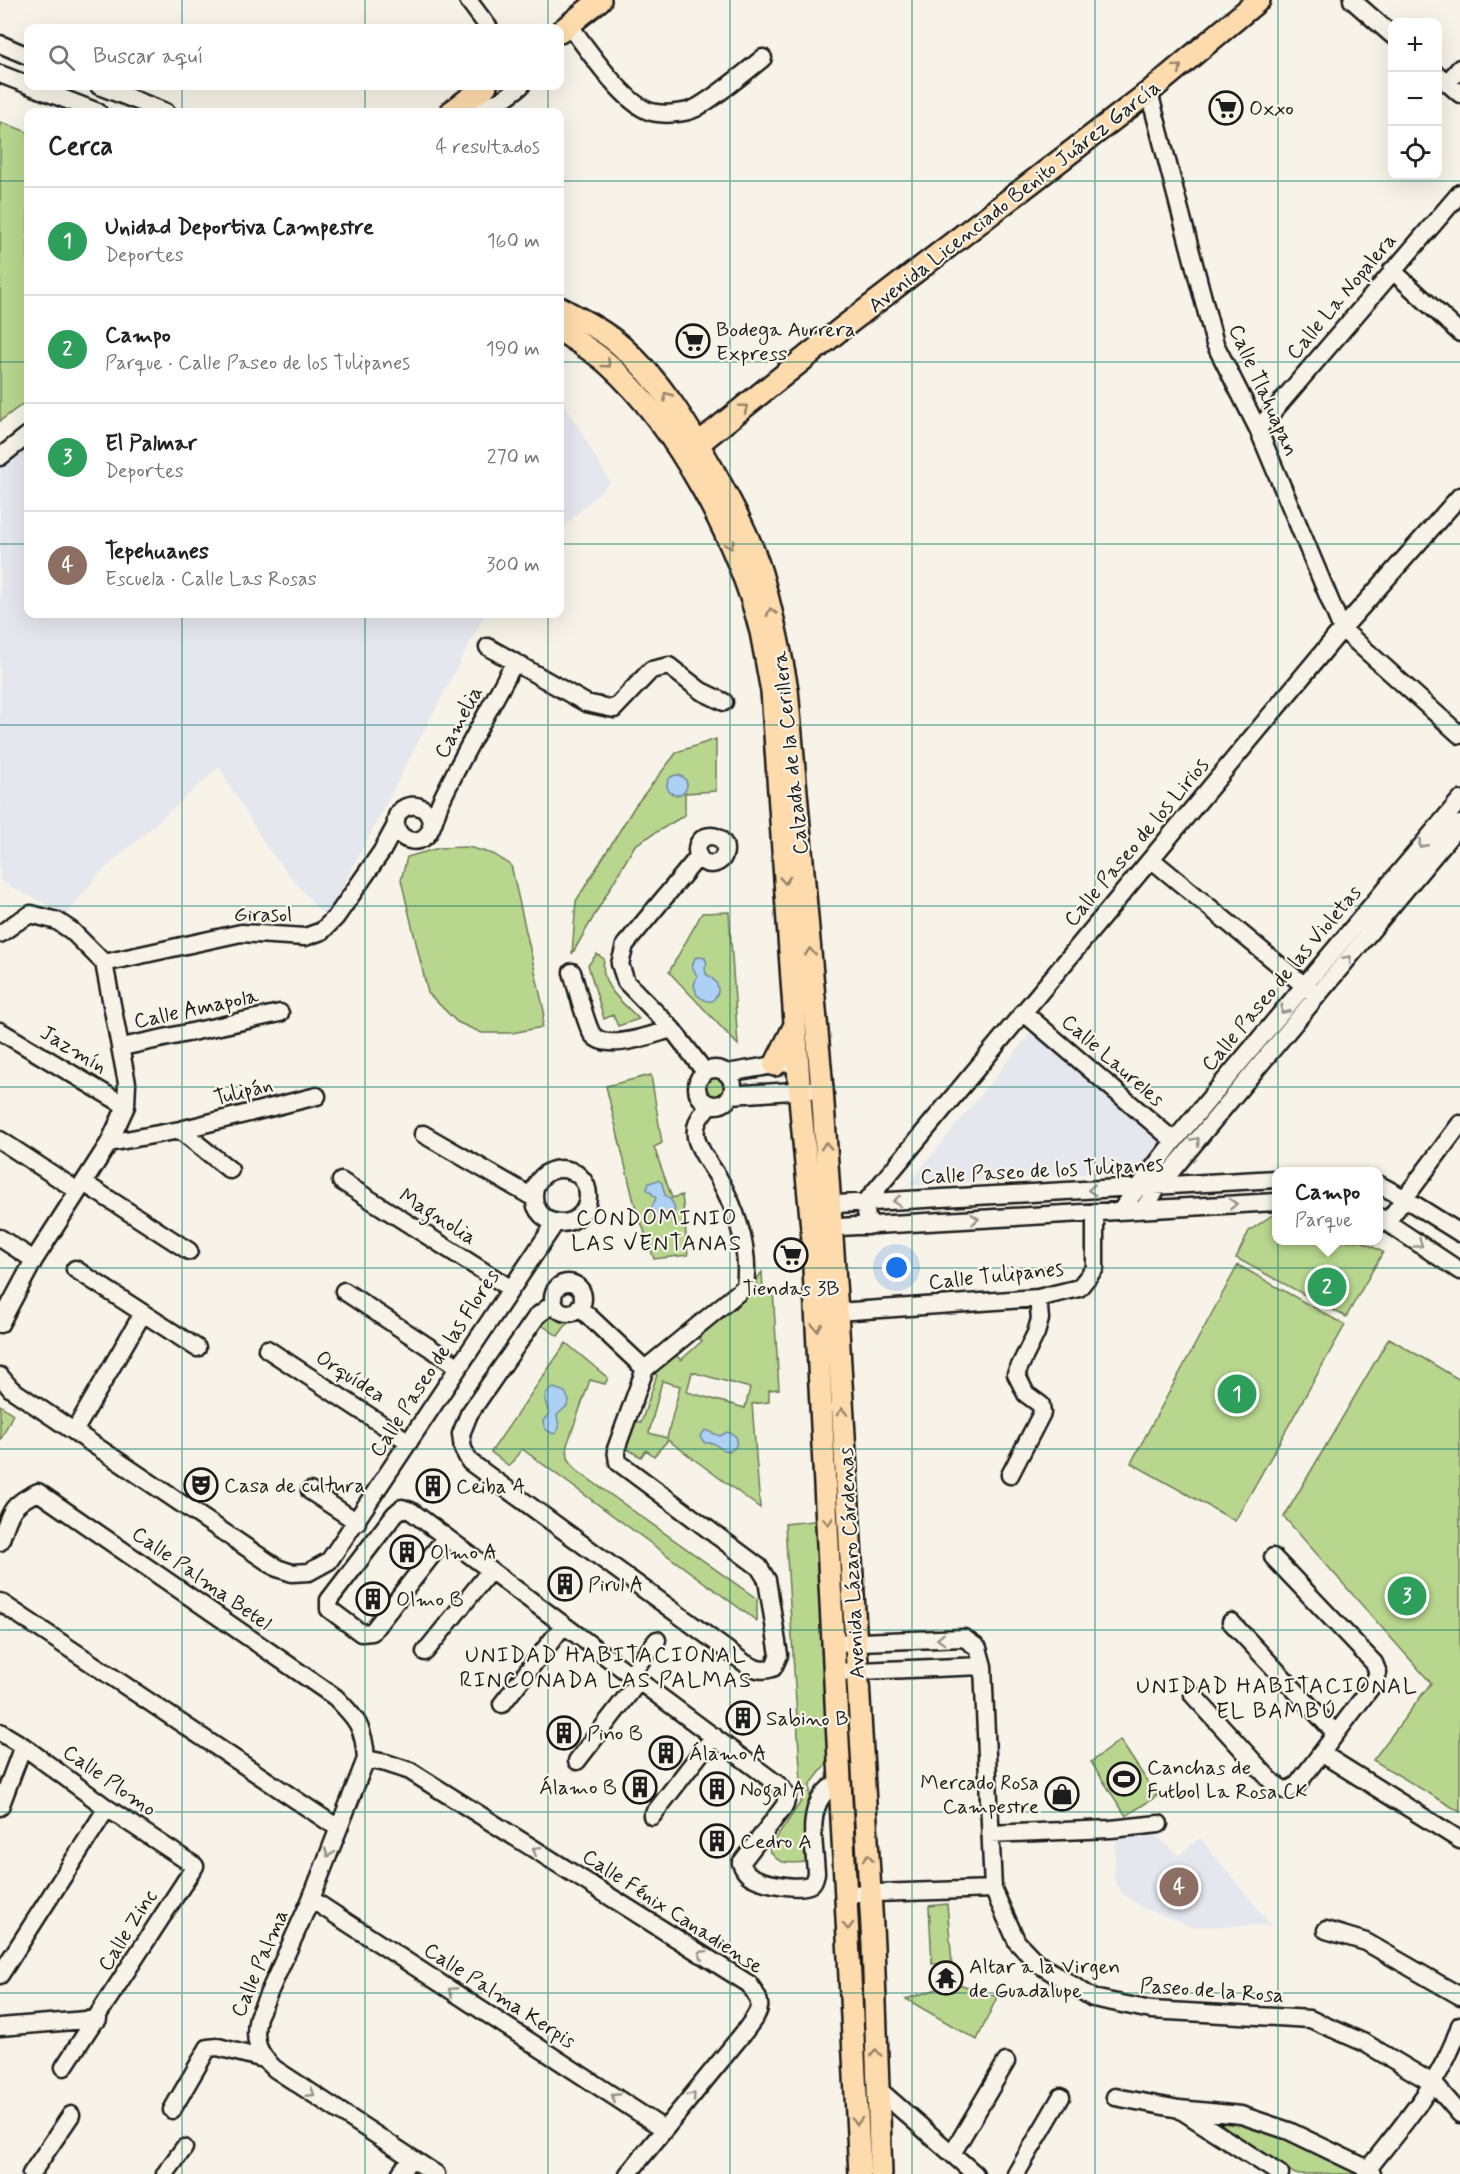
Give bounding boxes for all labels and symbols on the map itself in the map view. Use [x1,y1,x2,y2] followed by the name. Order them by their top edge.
[1171,64,1182,75] one-way arrow
[863,74,1167,320] street label: Avenida Licenciado Benito Juárez García
[1208,90,1244,126] supermarket icon: Oxxo
[1249,95,1294,123] place label: Oxxo
[1281,227,1403,366] street label: Calle La Nopalera
[716,316,856,368] place label: Bodega Aurrera Express
[1221,320,1305,461] street label: Calle Tlahuapan
[675,323,711,359] supermarket icon: Bodega Aurrera Express
[600,357,611,368] one-way arrow
[663,391,674,402] one-way arrow
[737,405,748,416] one-way arrow
[723,539,735,550] one-way arrow
[766,607,779,617] one-way arrow
[766,649,816,856] street label: Calzada de la Cerillera
[428,681,490,764] street label: Camelia
[1058,752,1216,933] street label: Calle Paseo de los Lirios
[1419,837,1430,848] one-way arrow
[778,876,791,885] one-way arrow
[1195,880,1368,1078] street label: Calle Paseo de las Violetas
[234,901,292,929] street label: Girasol
[804,947,817,956] one-way arrow
[1340,955,1351,966] one-way arrow
[131,982,261,1036] street label: Calle Amapola
[1280,1003,1291,1014] one-way arrow
[1055,1008,1170,1113] street label: Calle Laureles
[35,1019,112,1081] street label: Jazmín
[211,1071,276,1113] street label: Tulipán
[1189,1137,1200,1148] one-way arrow
[820,1141,833,1150] one-way arrow
[920,1151,1164,1191] street label: Calle Paseo de los Tulipanes
[392,1182,482,1253] street label: Magnolia
[1087,1183,1096,1196] one-way arrow
[893,1194,902,1207] one-way arrow
[1228,1198,1237,1211] one-way arrow
[571,1205,743,1258] district label: CONDOMINIO LAS VENTANAS
[971,1213,980,1226] one-way arrow
[1413,1236,1424,1247] one-way arrow
[773,1237,809,1273] supermarket icon: Tiendas 3B
[882,1253,911,1282] your location
[927,1255,1065,1297] street label: Calle Tulipanes
[364,1264,506,1463] street label: Calle Paseo de las Flores
[1308,1264,1346,1310] pin: 2
[743,1275,840,1303] place label: Tiendas 3B
[811,1322,824,1331] one-way arrow
[310,1344,391,1410] street label: Orquídea
[1218,1372,1256,1416] pin: 1
[836,1407,849,1416] one-way arrow
[832,1446,872,1680] street label: Avenida Lázaro Cárdenas
[183,1467,219,1503] theatre icon: Casa de cultura
[415,1468,451,1504] building icon: Ceiba A
[224,1472,365,1500] place label: Casa de cultura
[456,1473,526,1501] place label: Ceiba A
[821,1517,834,1526] one-way arrow
[126,1520,277,1637] street label: Calle Palma Betel
[389,1534,425,1570] building icon: Olmo A
[430,1539,497,1567] place label: Olmo A
[547,1566,583,1602] building icon: Pirul A
[588,1571,644,1599] place label: Pirul A
[1388,1574,1426,1618] pin: 3
[355,1581,391,1617] building icon: Olmo B
[396,1586,464,1614] place label: Olmo B
[937,1633,946,1646] one-way arrow
[459,1642,753,1695] district label: UNIDAD HABITACIONAL RINCONADA LAS PALMAS
[1136,1673,1418,1726] district label: UNIDAD HABITACIONAL EL BAMBÚ
[725,1700,761,1736] building icon: Sabino B
[766,1705,849,1733] place label: Sabino B
[546,1715,582,1751] building icon: Pino B
[587,1720,643,1748] place label: Pino B
[648,1735,684,1771] building icon: Álamo A
[57,1738,162,1823] street label: Calle Plomo
[689,1740,767,1768] place label: Álamo A
[1147,1754,1307,1806] place label: Canchas de Futbol La Rosa CK
[1106,1761,1142,1797] sports icon: Canchas de Futbol La Rosa CK
[622,1769,658,1805] building icon: Álamo B
[920,1769,1039,1821] place label: Mercado Rosa Campestre
[699,1771,735,1807] building icon: Nogal A
[539,1774,617,1802] place label: Álamo B
[740,1776,806,1806] place label: Nogal A
[1044,1776,1080,1812] shop icon: Mercado Rosa Campestre
[699,1823,735,1859] building icon: Cedro A
[740,1828,812,1856] place label: Cedro A
[577,1843,768,1981] street label: Calle Fénix Canadiense
[324,1847,336,1858] one-way arrow
[532,1847,543,1858] one-way arrow
[861,1853,874,1862] one-way arrow
[1160,1864,1198,1910] pin: 4
[92,1884,164,1977] street label: Calle Zinc
[225,1905,295,2022] street label: Calle Palma
[842,1921,855,1930] one-way arrow
[418,1936,581,2055] street label: Calle Palma Kerpis
[697,1950,708,1961] one-way arrow
[969,1953,1120,2005] place label: Altar a la Virgen de Guadalupe
[928,1960,964,1996] temple icon: Altar a la Virgen de Guadalupe
[1139,1972,1285,2010] street label: Paseo de la Rosa
[448,1987,459,1998] one-way arrow
[870,2048,883,2057] one-way arrow
[305,2085,315,2097] one-way arrow
[684,2092,695,2103] one-way arrow
[611,2093,622,2104] one-way arrow
[851,2116,864,2125] one-way arrow

